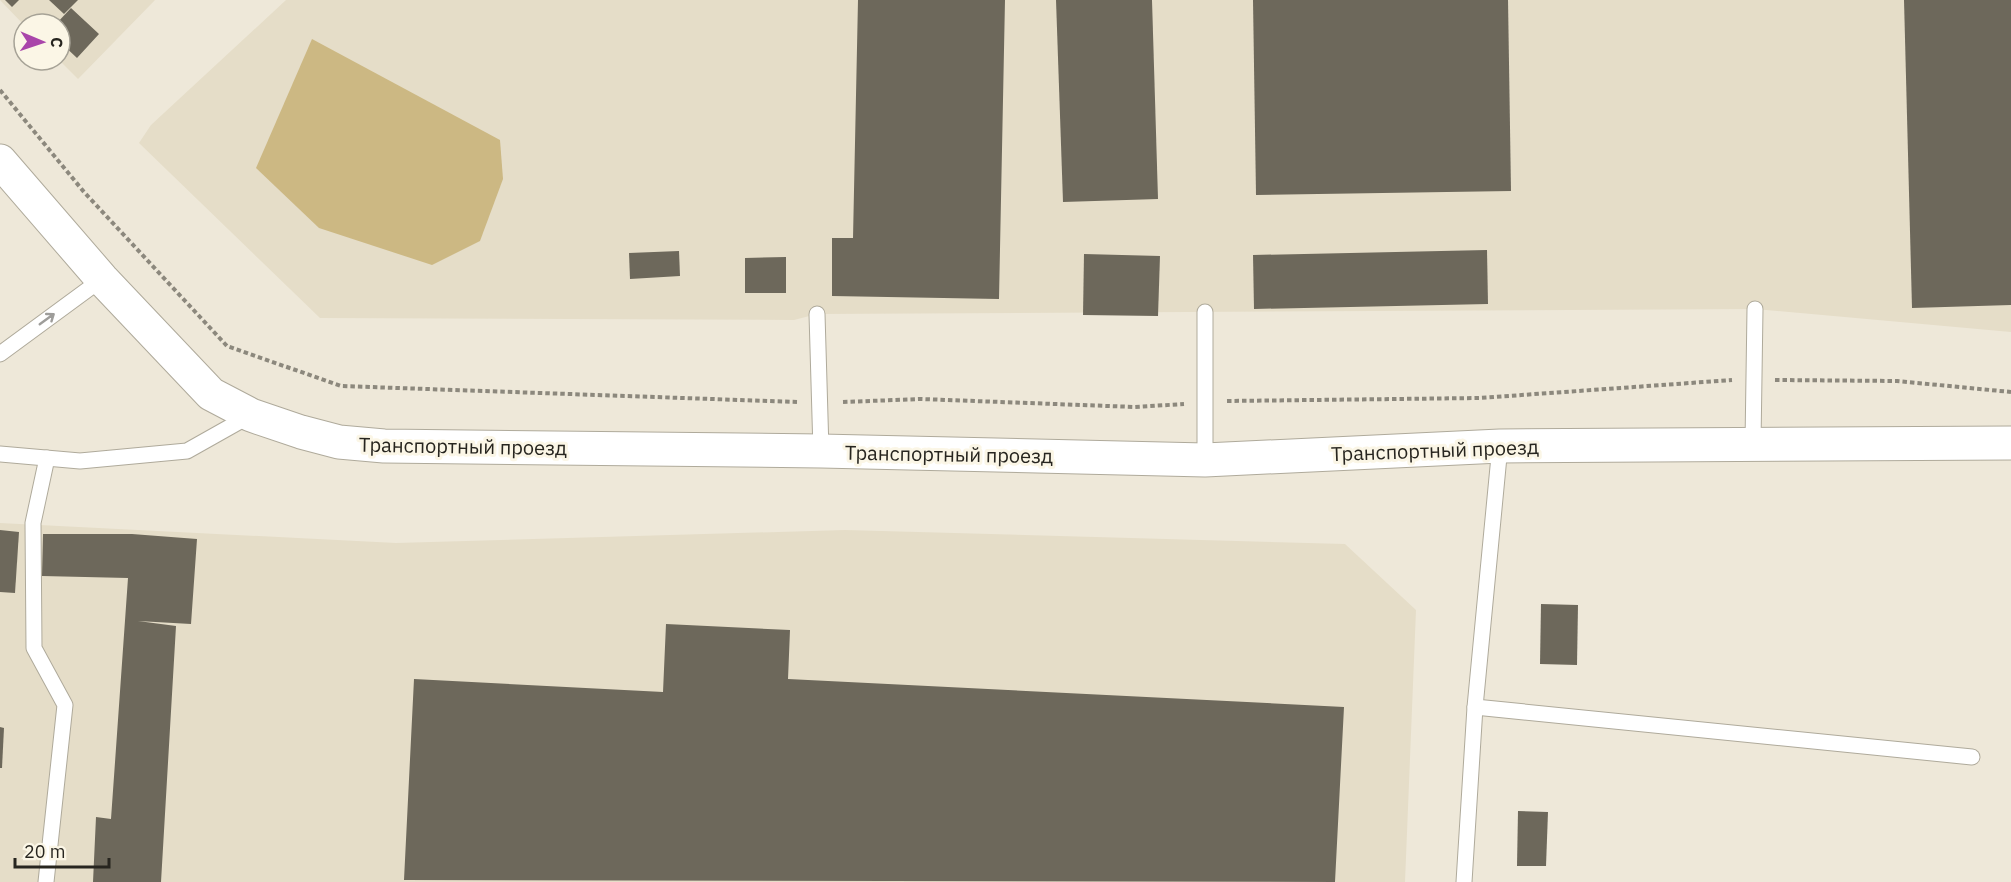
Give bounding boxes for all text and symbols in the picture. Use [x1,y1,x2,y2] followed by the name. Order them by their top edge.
[12,12,72,72] north arrow
[47,37,67,48] text: С
[39,313,55,325] one-way arrow
[359,431,567,461] street label: Транспортный проезд
[1331,433,1539,467] street label: Транспортный проезд
[845,439,1053,469] street label: Транспортный проезд
[15,831,110,869] scale bar
[24,840,66,863] text: 20 m

